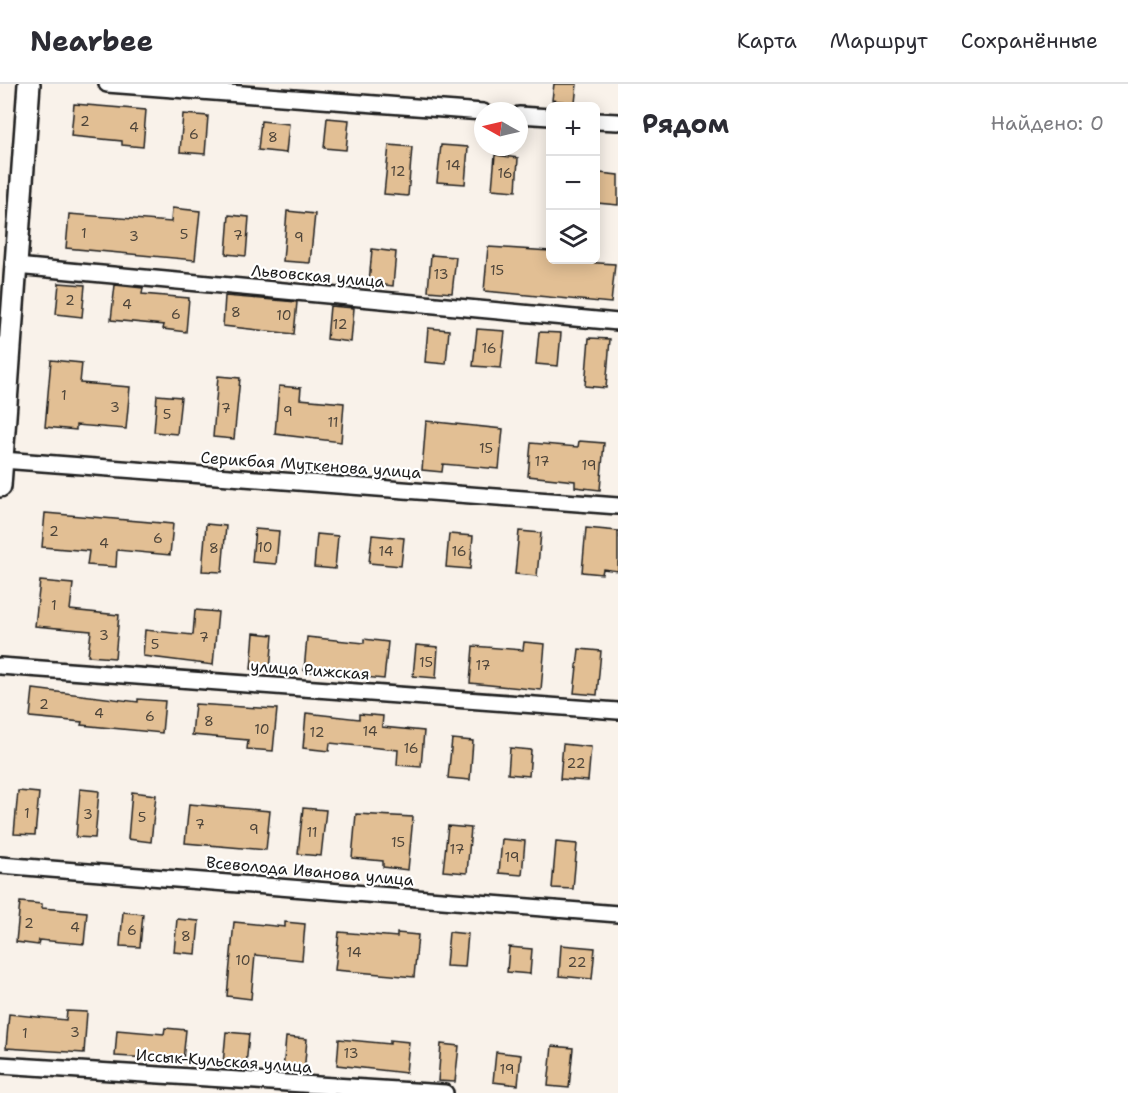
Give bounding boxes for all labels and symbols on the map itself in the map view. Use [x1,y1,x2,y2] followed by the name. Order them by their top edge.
[474,102,528,156] north arrow
[80,112,90,130] house number: 2
[129,118,139,136] house number: 4
[189,125,199,143] house number: 6
[268,128,278,146] house number: 8
[445,156,461,174] house number: 14
[391,162,405,180] house number: 12
[497,164,513,182] house number: 16
[81,224,87,242] house number: 1
[180,225,188,243] house number: 5
[233,226,243,244] house number: 7
[129,227,139,245] house number: 3
[294,228,304,246] house number: 9
[250,260,386,292] street label: Львовская улица
[490,261,504,279] house number: 15
[434,265,448,283] house number: 13
[65,291,75,309] house number: 2
[122,295,132,313] house number: 4
[231,303,241,321] house number: 8
[171,305,181,323] house number: 6
[276,306,292,324] house number: 10
[333,315,347,333] house number: 12
[481,339,497,357] house number: 16
[61,386,67,404] house number: 1
[110,398,120,416] house number: 3
[221,399,231,417] house number: 7
[283,402,293,420] house number: 9
[163,405,171,423] house number: 5
[327,413,339,431] house number: 11
[479,439,493,457] house number: 15
[200,447,422,483] street label: Серикбая Муткенова улица
[535,452,549,470] house number: 17
[581,456,597,474] house number: 19
[49,522,59,540] house number: 2
[153,529,163,547] house number: 6
[99,534,109,552] house number: 4
[257,538,273,556] house number: 10
[209,539,219,557] house number: 8
[378,542,394,560] house number: 14
[451,542,467,560] house number: 16
[51,596,57,614] house number: 1
[99,626,109,644] house number: 3
[199,628,209,646] house number: 7
[151,635,159,653] house number: 5
[419,653,433,671] house number: 15
[250,655,370,685] street label: улица Рижская
[476,656,490,674] house number: 17
[39,695,49,713] house number: 2
[94,704,104,722] house number: 4
[145,707,155,725] house number: 6
[204,712,214,730] house number: 8
[254,720,270,738] house number: 10
[362,722,378,740] house number: 14
[310,723,324,741] house number: 12
[403,739,419,757] house number: 16
[567,754,585,772] house number: 22
[24,804,30,822] house number: 1
[83,805,93,823] house number: 3
[138,808,146,826] house number: 5
[195,815,205,833] house number: 7
[249,820,259,838] house number: 9
[306,823,318,841] house number: 11
[391,833,405,851] house number: 15
[450,840,464,858] house number: 17
[504,848,520,866] house number: 19
[205,851,415,891] street label: Всеволода Иванова улица
[24,914,34,932] house number: 2
[70,918,80,936] house number: 4
[127,921,137,939] house number: 6
[181,927,191,945] house number: 8
[346,943,362,961] house number: 14
[235,951,251,969] house number: 10
[568,953,586,971] house number: 22
[70,1023,80,1041] house number: 3
[22,1024,28,1042] house number: 1
[135,1044,313,1078] street label: Иссык-Кульская улица
[344,1044,358,1062] house number: 13
[499,1060,515,1078] house number: 19

